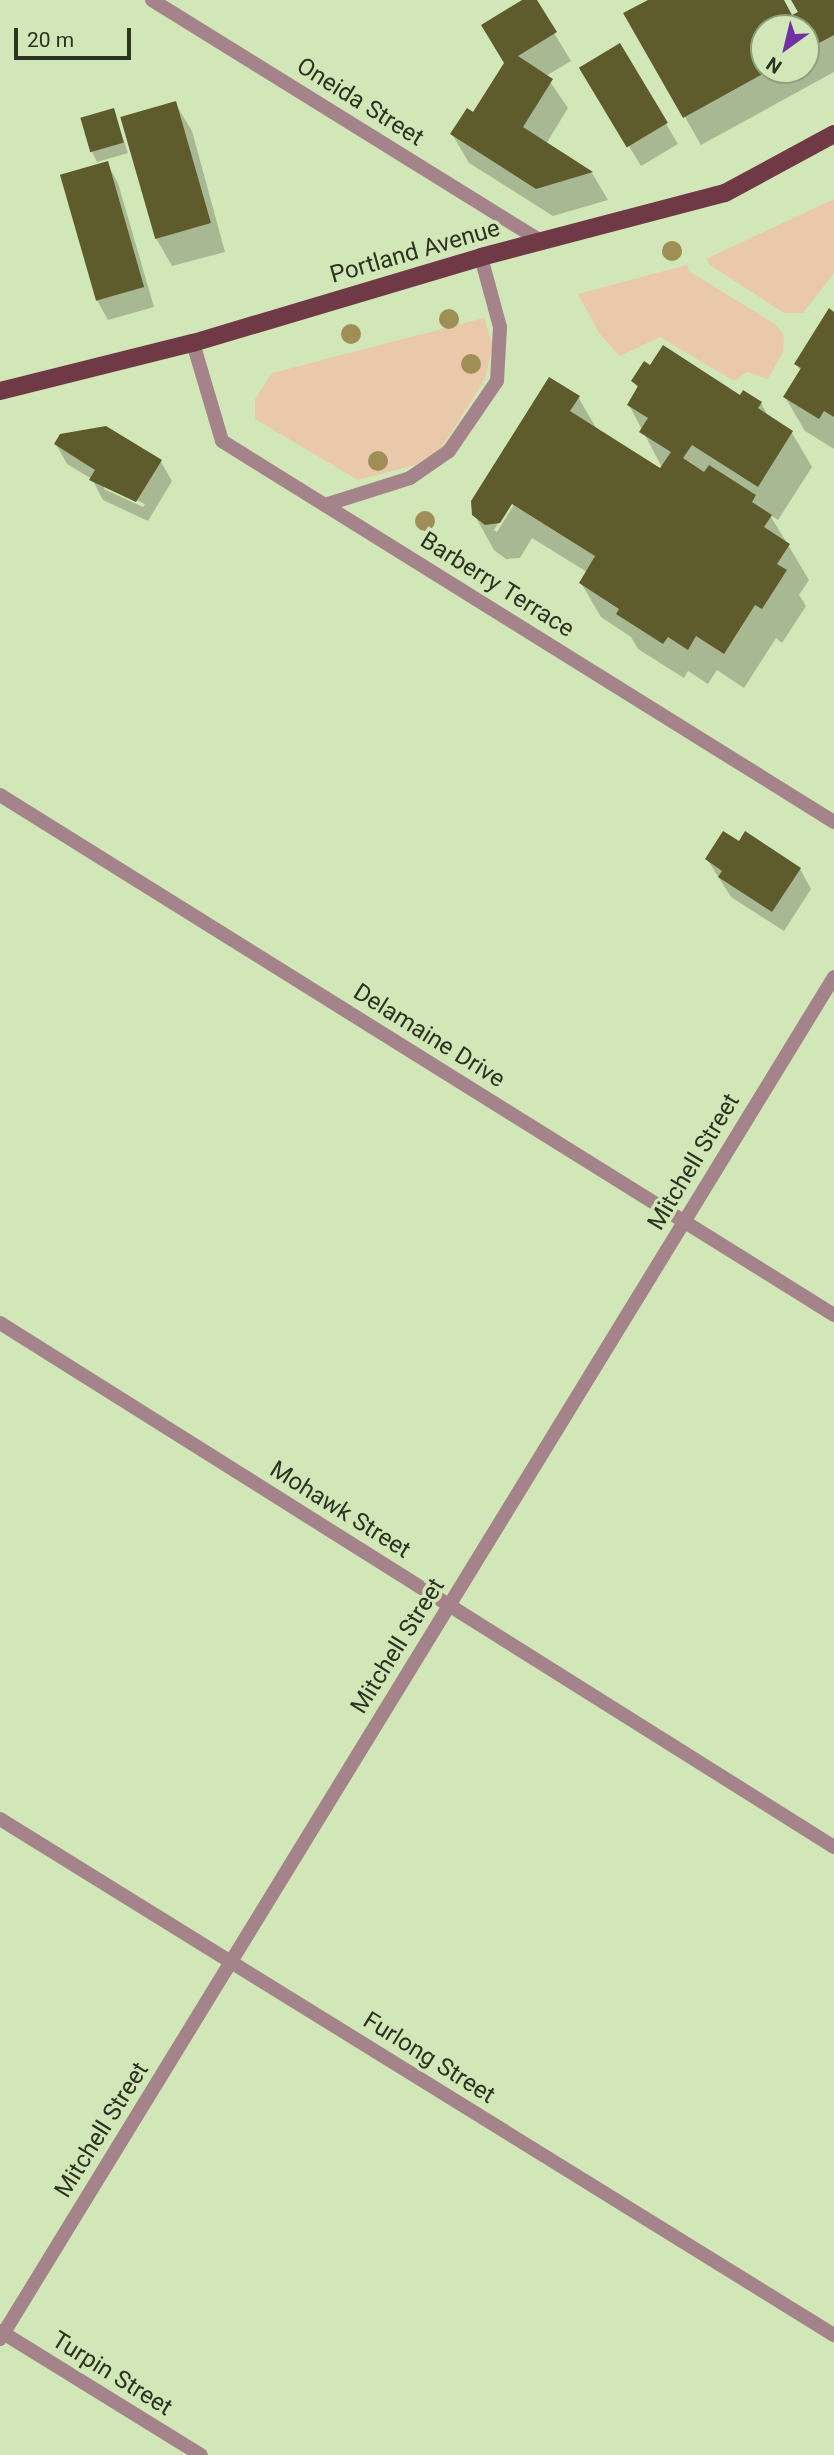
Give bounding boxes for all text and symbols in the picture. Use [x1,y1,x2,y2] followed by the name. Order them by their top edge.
[18,14,135,58] scale bar
[750,14,820,84] north arrow
[27,28,74,52] text: 20 m
[291,52,429,152] street label: Oneida Street
[762,52,786,78] text: N
[327,214,503,290] street label: Portland Avenue
[415,526,579,644] street label: Barberry Terrace
[348,978,510,1094] street label: Delamaine Drive
[642,1089,746,1235] street label: Mitchell Street
[264,1455,416,1565] street label: Mohawk Street
[345,1573,451,1719] street label: Mitchell Street
[358,2006,500,2110] street label: Furlong Street
[49,2057,155,2203] street label: Mitchell Street
[47,2326,177,2422] street label: Turpin Street

